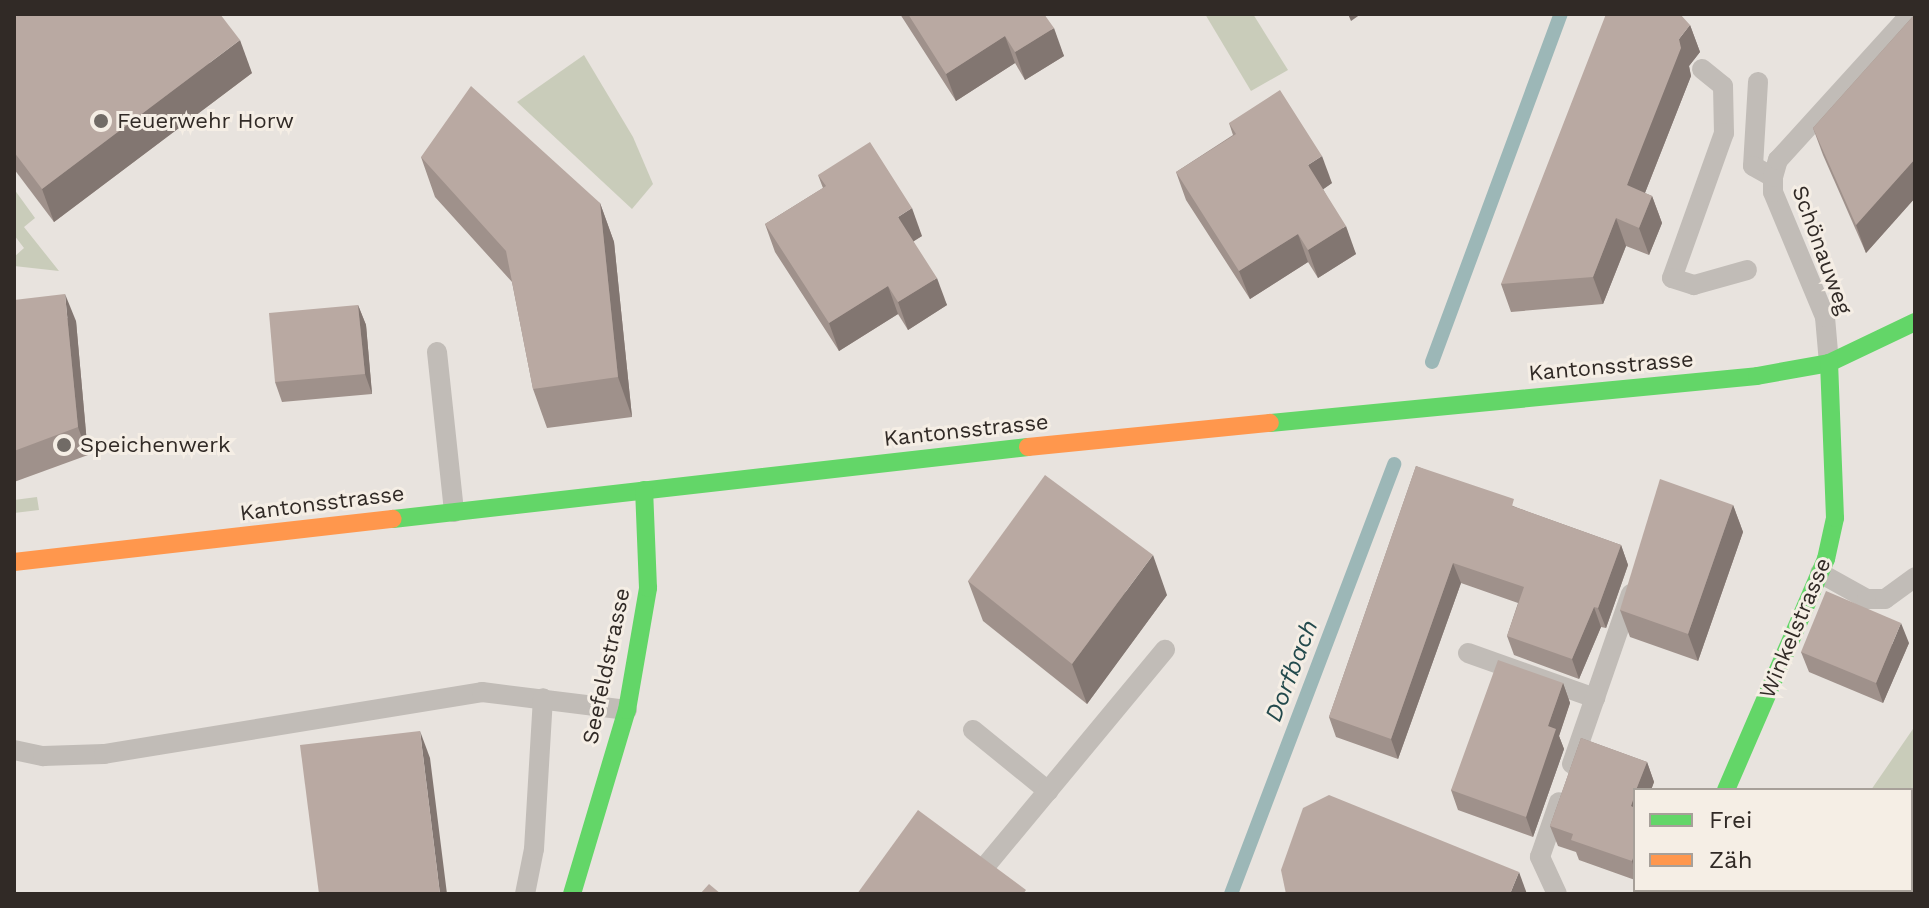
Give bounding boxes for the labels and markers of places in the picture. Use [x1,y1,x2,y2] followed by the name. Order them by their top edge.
[117,108,295,134] place label: Feuerwehr Horw
[92,112,110,130] marker: Feuerwehr Horw
[80,432,231,458] place label: Speichenwerk
[55,436,73,454] marker: Speichenwerk

